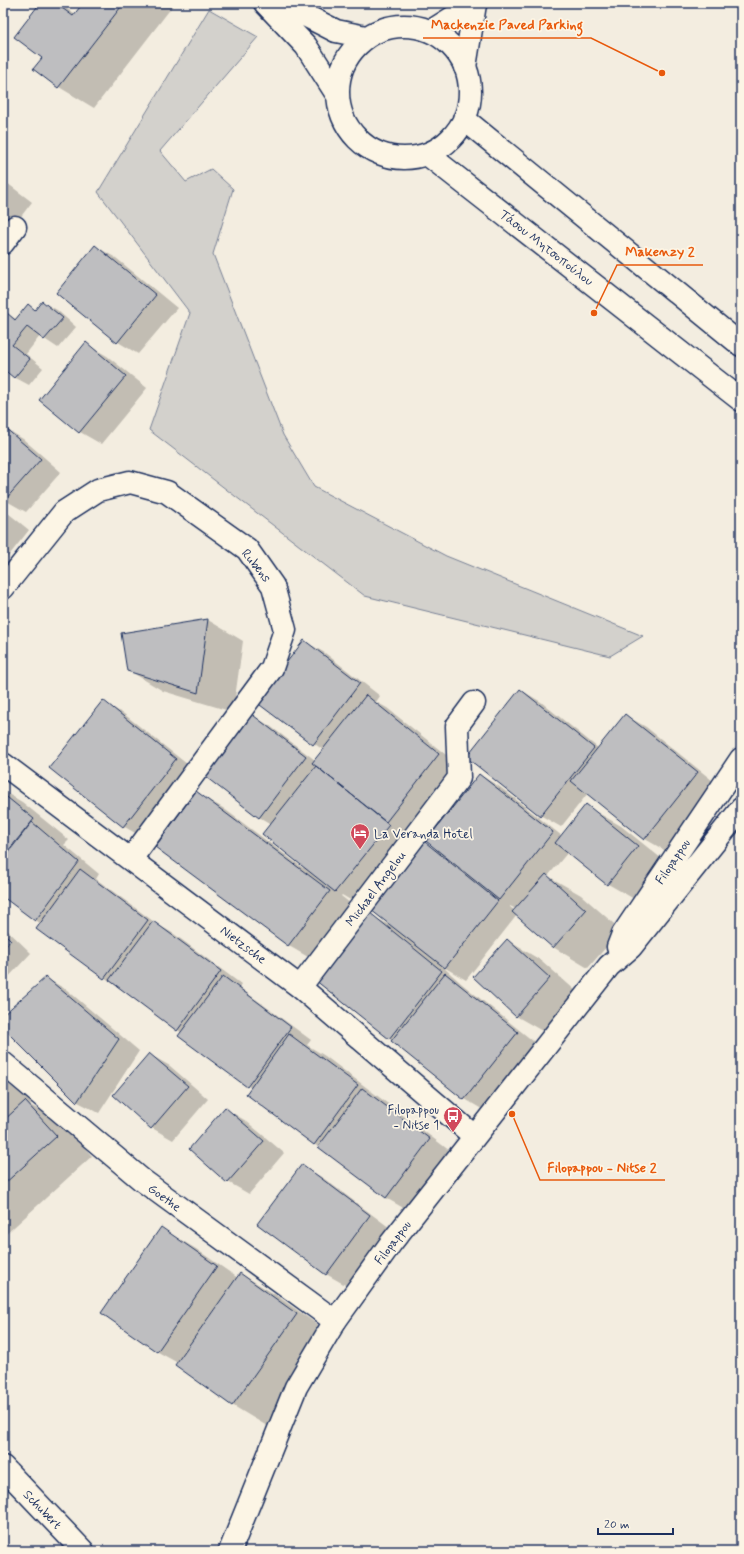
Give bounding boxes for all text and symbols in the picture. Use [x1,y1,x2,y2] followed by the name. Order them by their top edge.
[423,12,591,38] callout: Mackenzie Paved Parking
[431,16,583,37] text: Mackenzie Paved Parking
[496,206,597,290] street label: Τάσου Μητσοπούλου
[617,239,703,265] callout: Makenzy 2
[625,243,695,261] text: Makenzy 2
[237,546,275,586] street label: Rubens
[349,822,371,850] hotel icon: La Veranda Hotel
[374,826,473,843] place label: La Veranda Hotel
[652,835,695,888] street label: Filopappou
[342,848,411,931] street label: Michael Angelou
[216,922,270,968] street label: Nietzsche
[387,1102,439,1134] place label: Filopappou - Nitse 1
[442,1105,464,1133] bus stop icon: Filopappou - Nitse 1
[540,1154,665,1180] callout: Filopappou - Nitse 2
[547,1159,657,1177] text: Filopappou - Nitse 2
[144,1180,184,1216] street label: Goethe
[371,1217,416,1269] street label: Filopappou
[19,1487,65,1534] street label: Schubert
[598,1510,673,1536] scale bar
[604,1517,630,1533] text: 20 m

